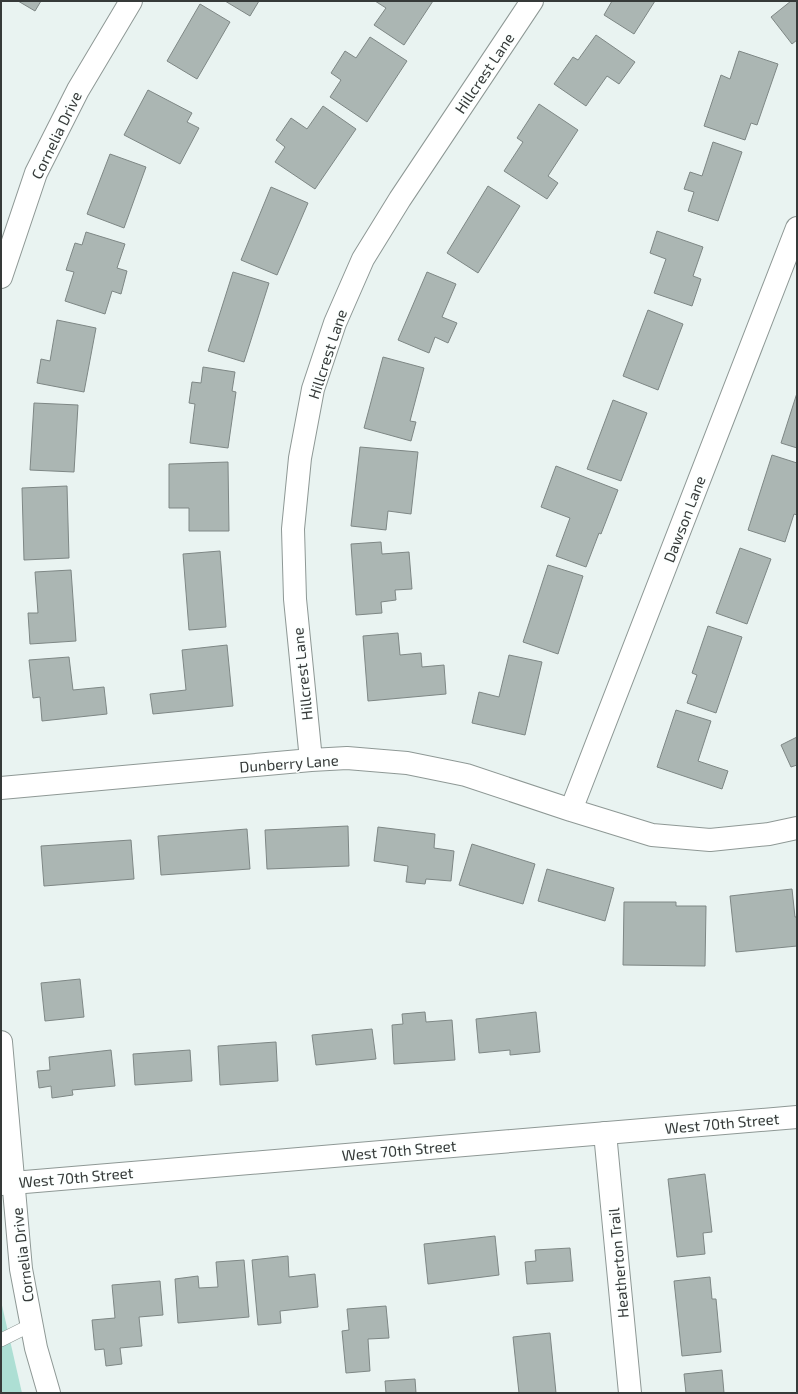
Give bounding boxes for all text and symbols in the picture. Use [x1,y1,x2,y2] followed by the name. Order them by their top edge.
[450,29,518,117] street label: Hillcrest Lane
[27,88,85,182] street label: Cornelia Drive
[304,307,350,401] street label: Hillcrest Lane
[659,473,709,565] street label: Dawson Lane
[288,627,316,721] street label: Hillcrest Lane
[239,751,339,775] street label: Dunberry Lane
[664,1109,780,1137] street label: West 70th Street
[341,1136,457,1164] street label: West 70th Street
[18,1163,134,1191] street label: West 70th Street
[7,1207,37,1303] street label: Cornelia Drive
[604,1207,632,1319] street label: Heatherton Trail

